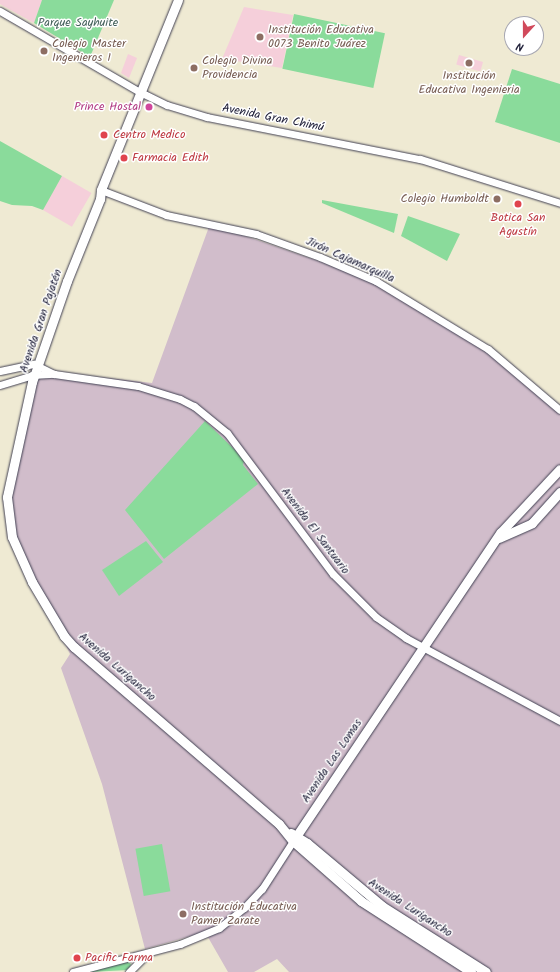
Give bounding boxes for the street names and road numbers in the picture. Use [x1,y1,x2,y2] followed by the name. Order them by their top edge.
[221,101,325,135] street label: Avenida Gran Chimú
[303,234,397,286] street label: Jirón Cajamarquilla
[16,267,66,375] street label: Avenida Gran Pajatén
[278,485,352,577] street label: Avenida El Santuario
[75,630,159,704] street label: Avenida Lurigancho
[299,716,365,806] street label: Avenida Las Lomas
[365,875,455,941] street label: Avenida Lurigancho

